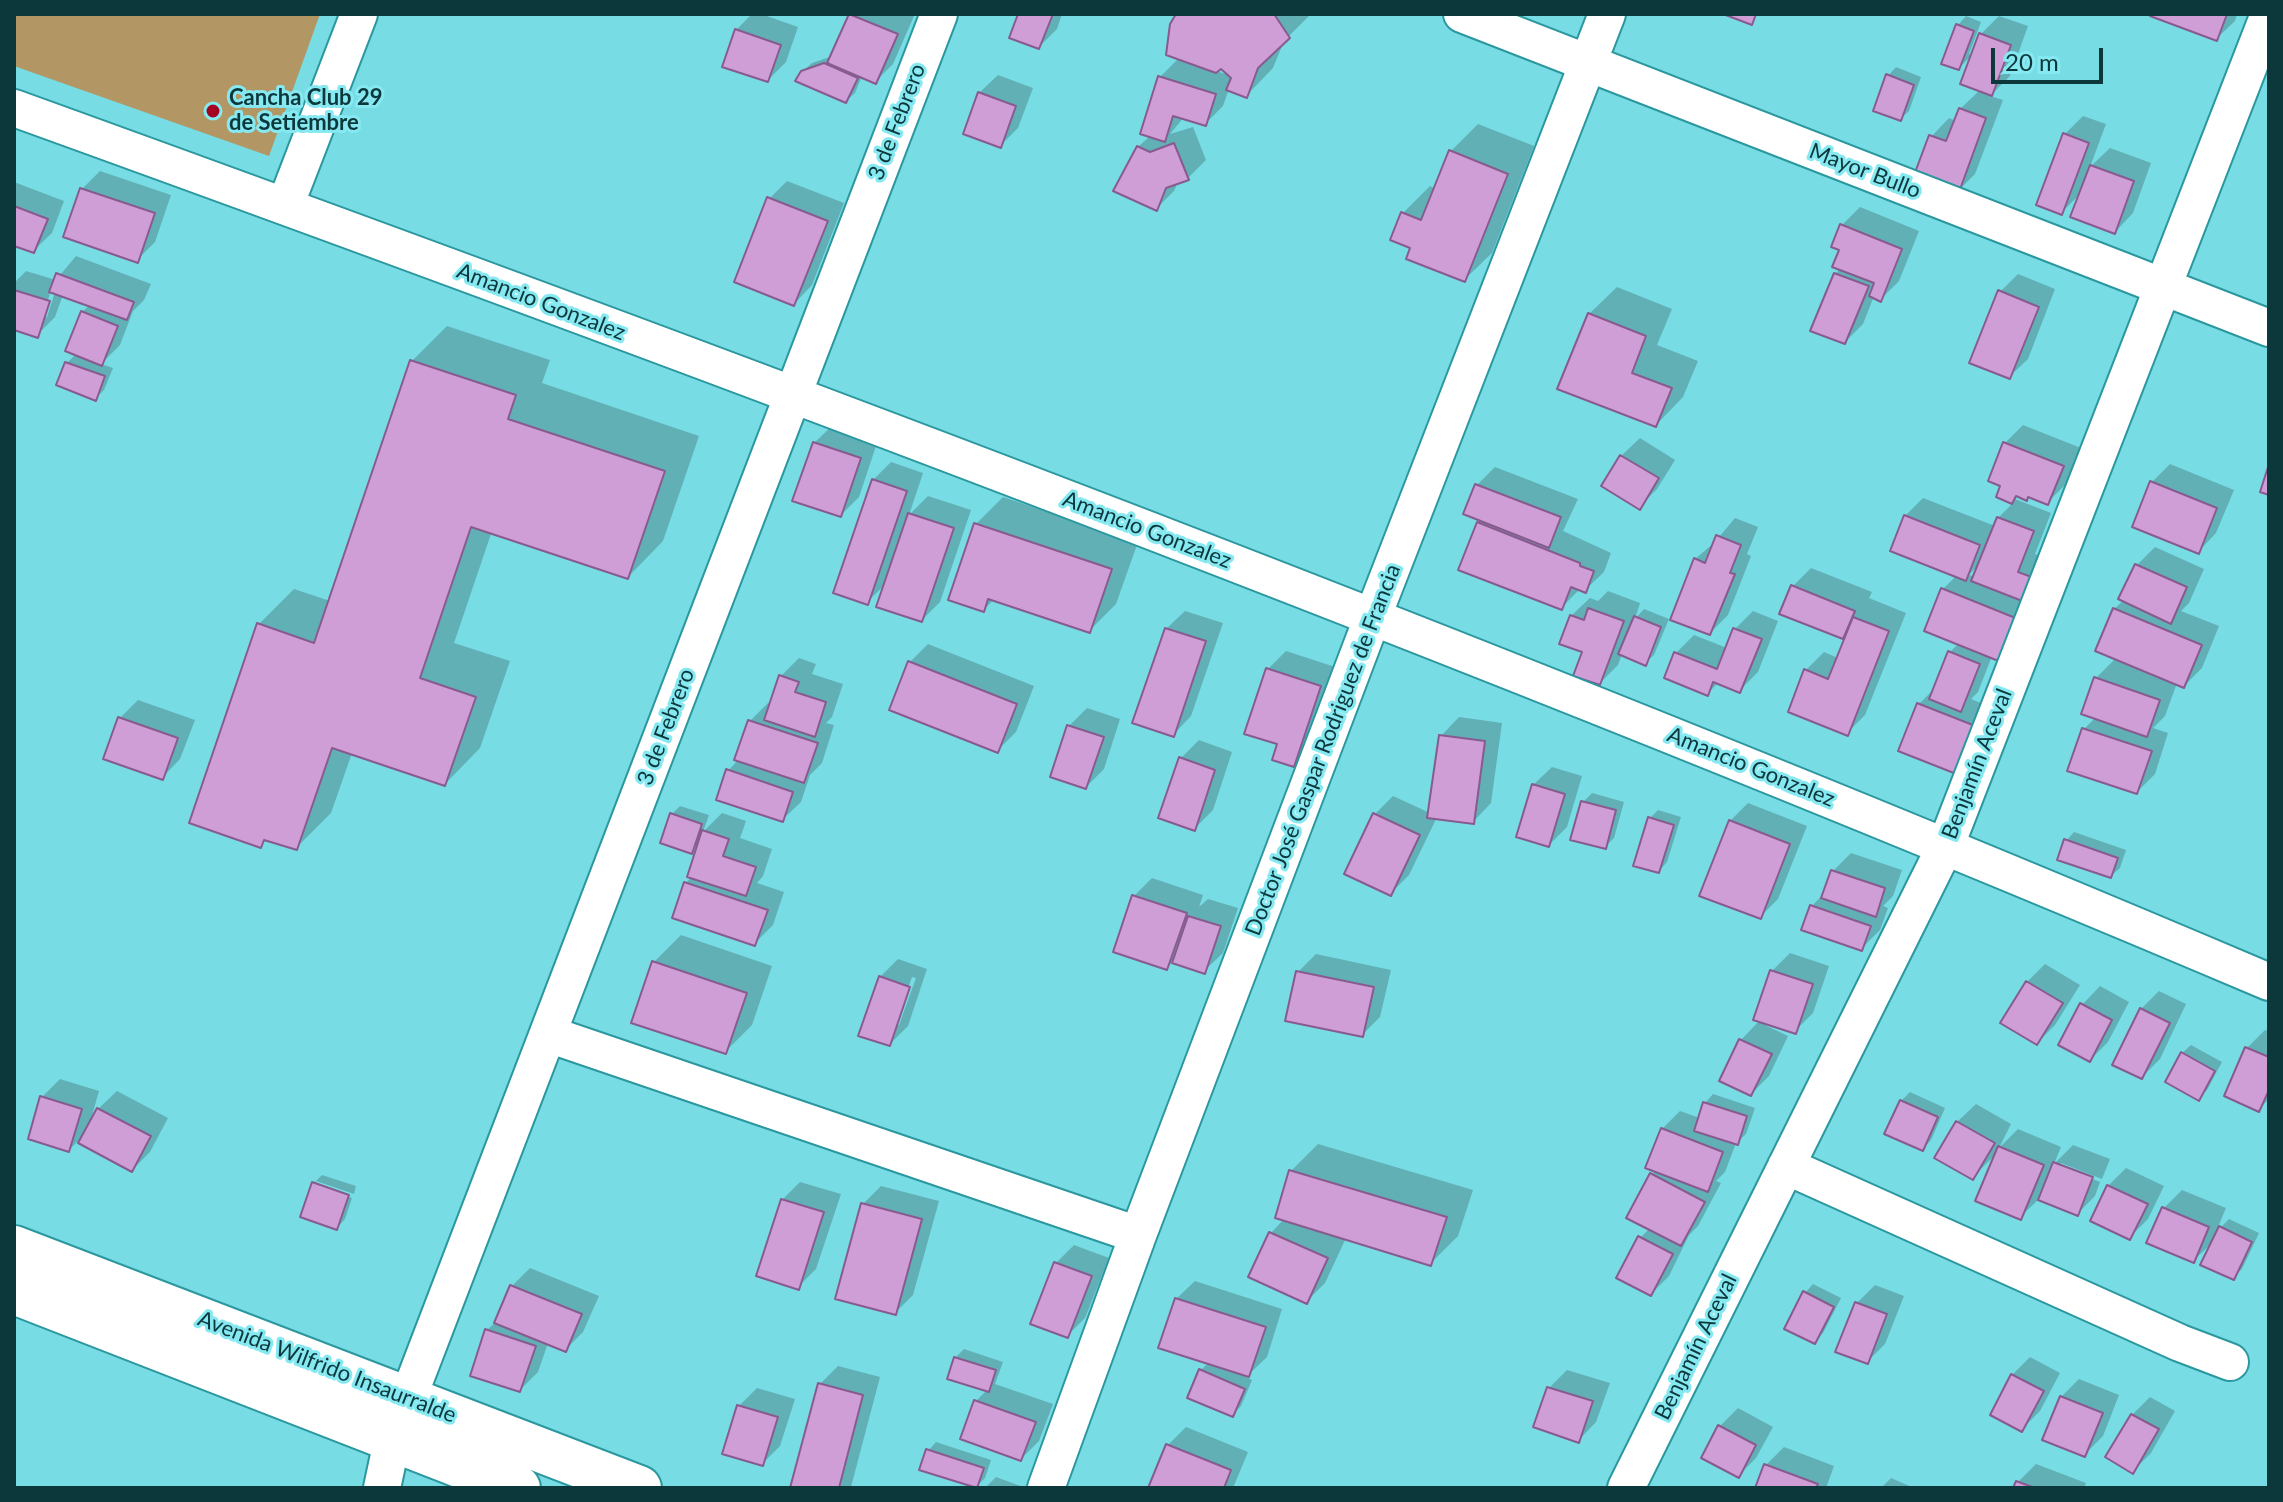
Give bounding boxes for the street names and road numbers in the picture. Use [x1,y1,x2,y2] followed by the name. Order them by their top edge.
[863,60,931,184] street label: 3 de Febrero
[1806,138,1924,204] street label: Mayor Bullo
[453,258,629,346] street label: Amancio Gonzalez
[1059,486,1235,574] street label: Amancio Gonzalez
[1240,560,1406,940] street label: Doctor José Gaspar Rodriguez de Francia
[632,665,700,789] street label: 3 de Febrero
[1936,685,2018,843] street label: Benjamín Aceval
[1663,721,1839,813] street label: Amancio Gonzalez
[1649,1270,1743,1424] street label: Benjamín Aceval
[194,1305,460,1429] street label: Avenida Wilfrido Insaurralde

